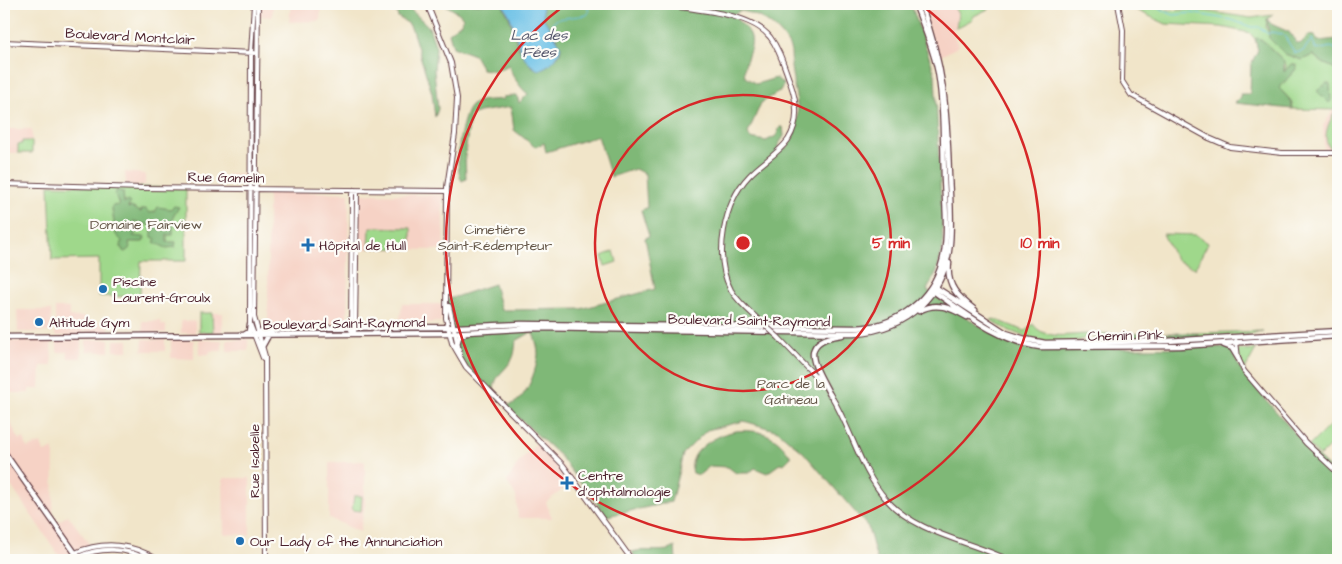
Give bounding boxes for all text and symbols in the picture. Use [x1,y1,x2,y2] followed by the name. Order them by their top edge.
[65,24,196,50] street label: Boulevard Montclair
[511,25,569,63] water label: Lac des Fées
[187,167,265,189] street label: Rue Gamelin
[90,215,202,235] park label: Domaine Fairview
[438,220,552,256] park label: Cimetière Saint-Rédempteur
[872,233,911,254] text: 5 min
[1021,233,1060,254] text: 10 min
[734,234,752,252] centre of rings
[319,236,406,256] place label: Hôpital de Hull
[301,238,315,252] marker: Hôpital de Hull
[113,272,211,308] place label: Piscine Laurent-Groulx
[97,283,109,295] marker: Piscine Laurent-Groulx
[668,310,830,332] street label: Boulevard Saint-Raymond
[49,313,129,333] place label: Altitude Gym
[263,313,425,335] street label: Boulevard Saint-Raymond
[33,316,45,328] marker: Altitude Gym
[1088,325,1165,347] street label: Chemin Pink
[757,374,825,410] park label: Parc de la Gatineau
[245,424,265,498] street label: Rue Isabelle
[578,466,671,502] place label: Centre d'ophtalmologie
[560,476,574,490] marker: Centre d'ophtalmologie
[250,532,443,552] place label: Our Lady of the Annunciation
[234,535,246,547] marker: Our Lady of the Annunciation

